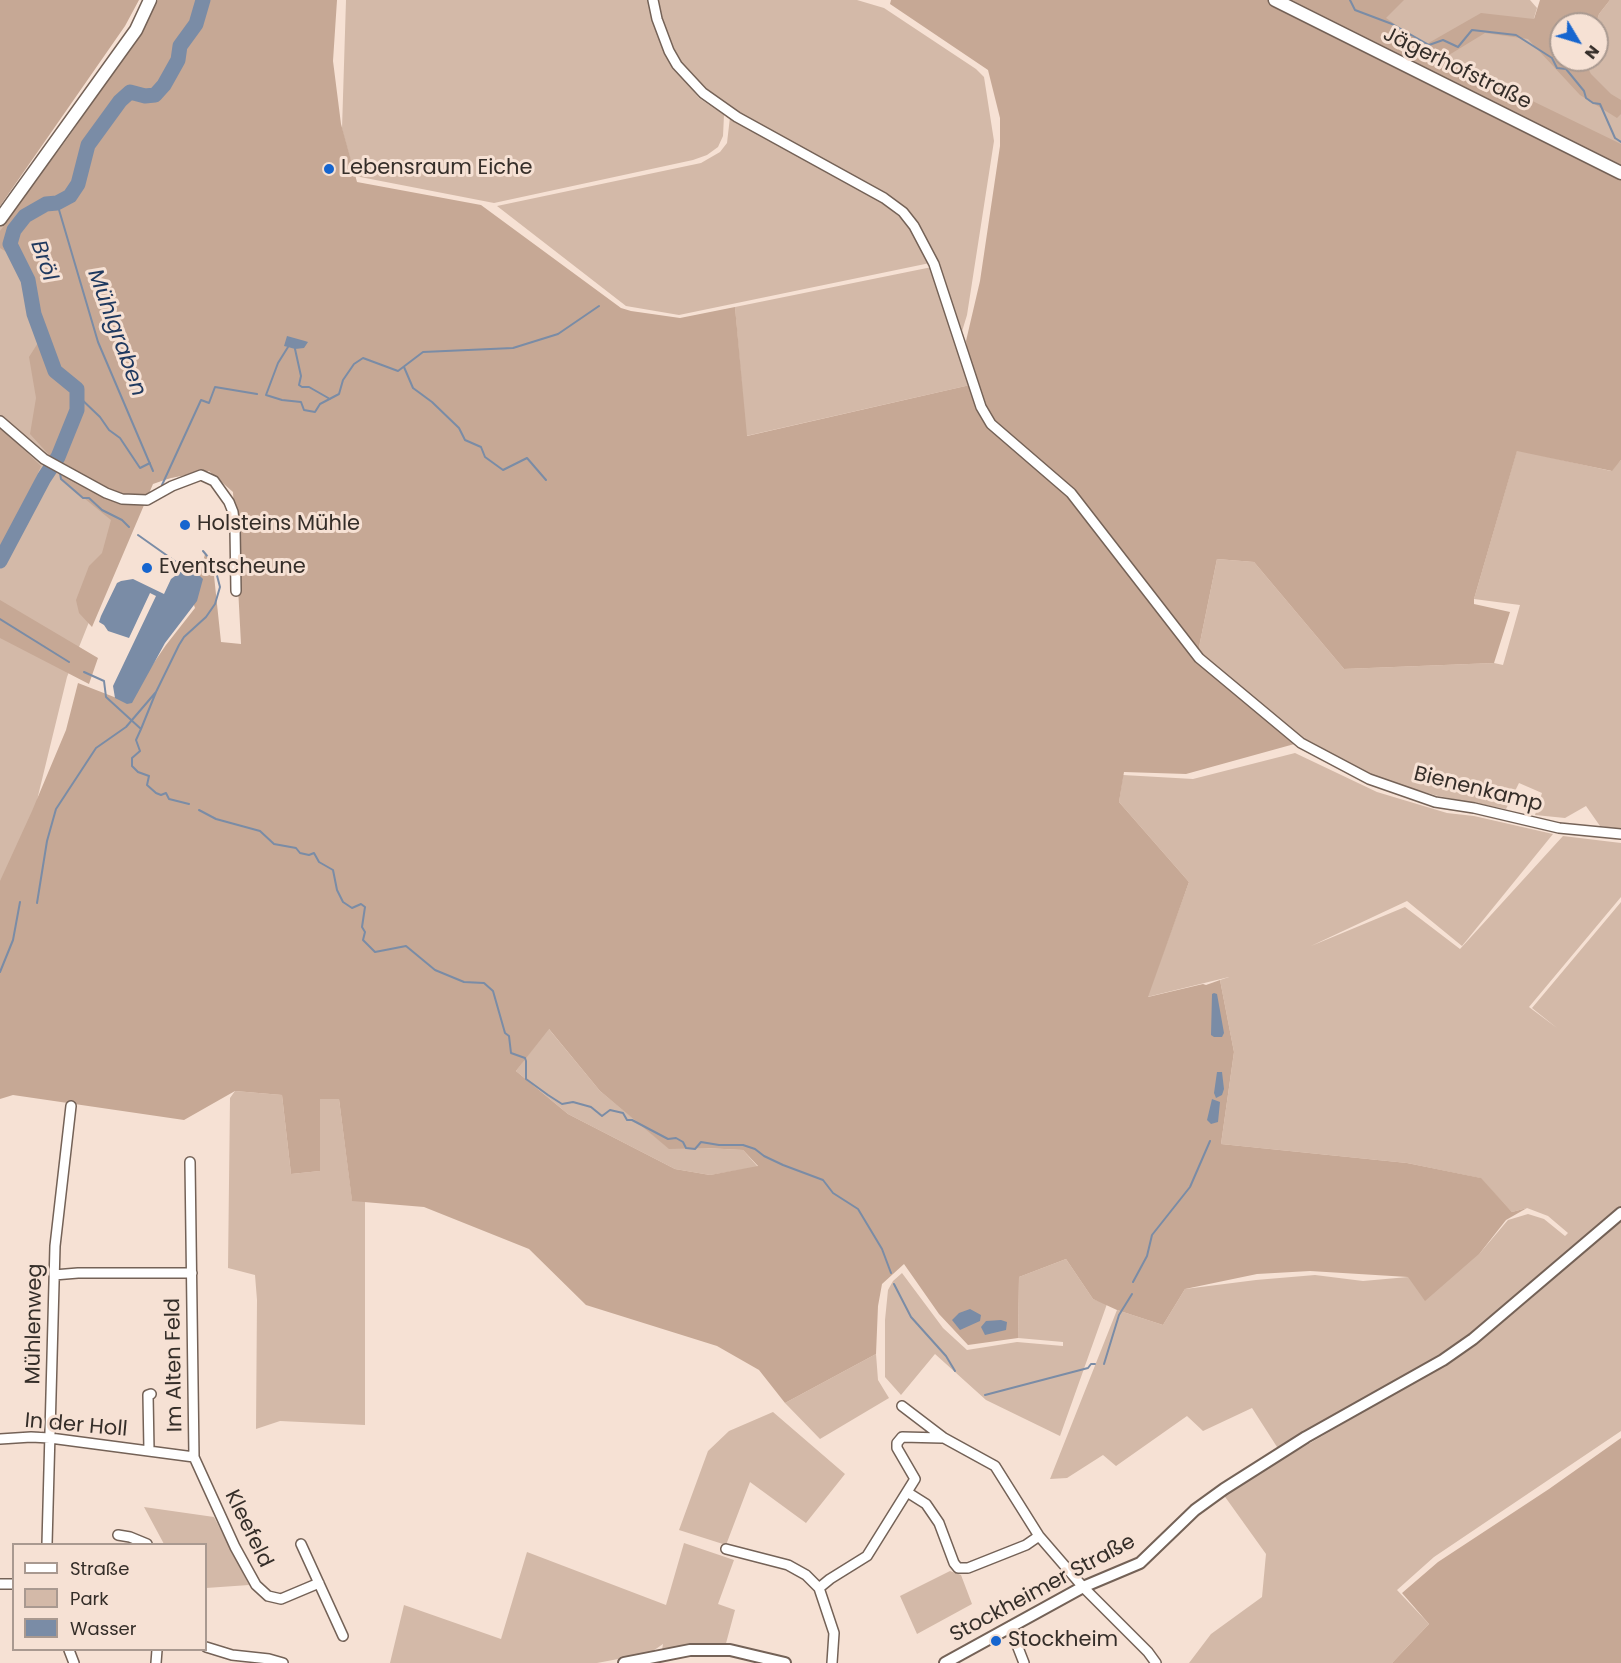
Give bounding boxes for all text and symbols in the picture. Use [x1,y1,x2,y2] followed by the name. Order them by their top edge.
[1549,12,1609,72] north arrow
[1379,22,1535,116] street label: Jägerhofstraße
[1579,40,1605,64] text: N
[341,156,533,182] place label: Lebensraum Eiche
[322,162,336,176] marker: Lebensraum Eiche
[24,237,62,285] water label: Bröl
[81,266,151,400] water label: Mühlgraben
[197,512,360,538] place label: Holsteins Mühle
[178,518,192,532] marker: Holsteins Mühle
[159,555,306,581] place label: Eventscheune
[140,561,154,575] marker: Eventscheune
[1411,762,1545,818] street label: Bienenkamp
[21,1263,49,1385] street label: Mühlenweg
[161,1298,189,1432] street label: Im Alten Feld
[24,1409,128,1443] street label: In der Holl
[218,1486,278,1572] street label: Kleefeld
[946,1530,1140,1648] street label: Stockheimer Straße
[12,1543,207,1651] legend
[70,1556,129,1581] text: Straße
[70,1586,109,1611] text: Park
[70,1616,136,1641] text: Wasser
[1008,1628,1118,1654] place label: Stockheim
[989,1634,1003,1648] marker: Stockheim

